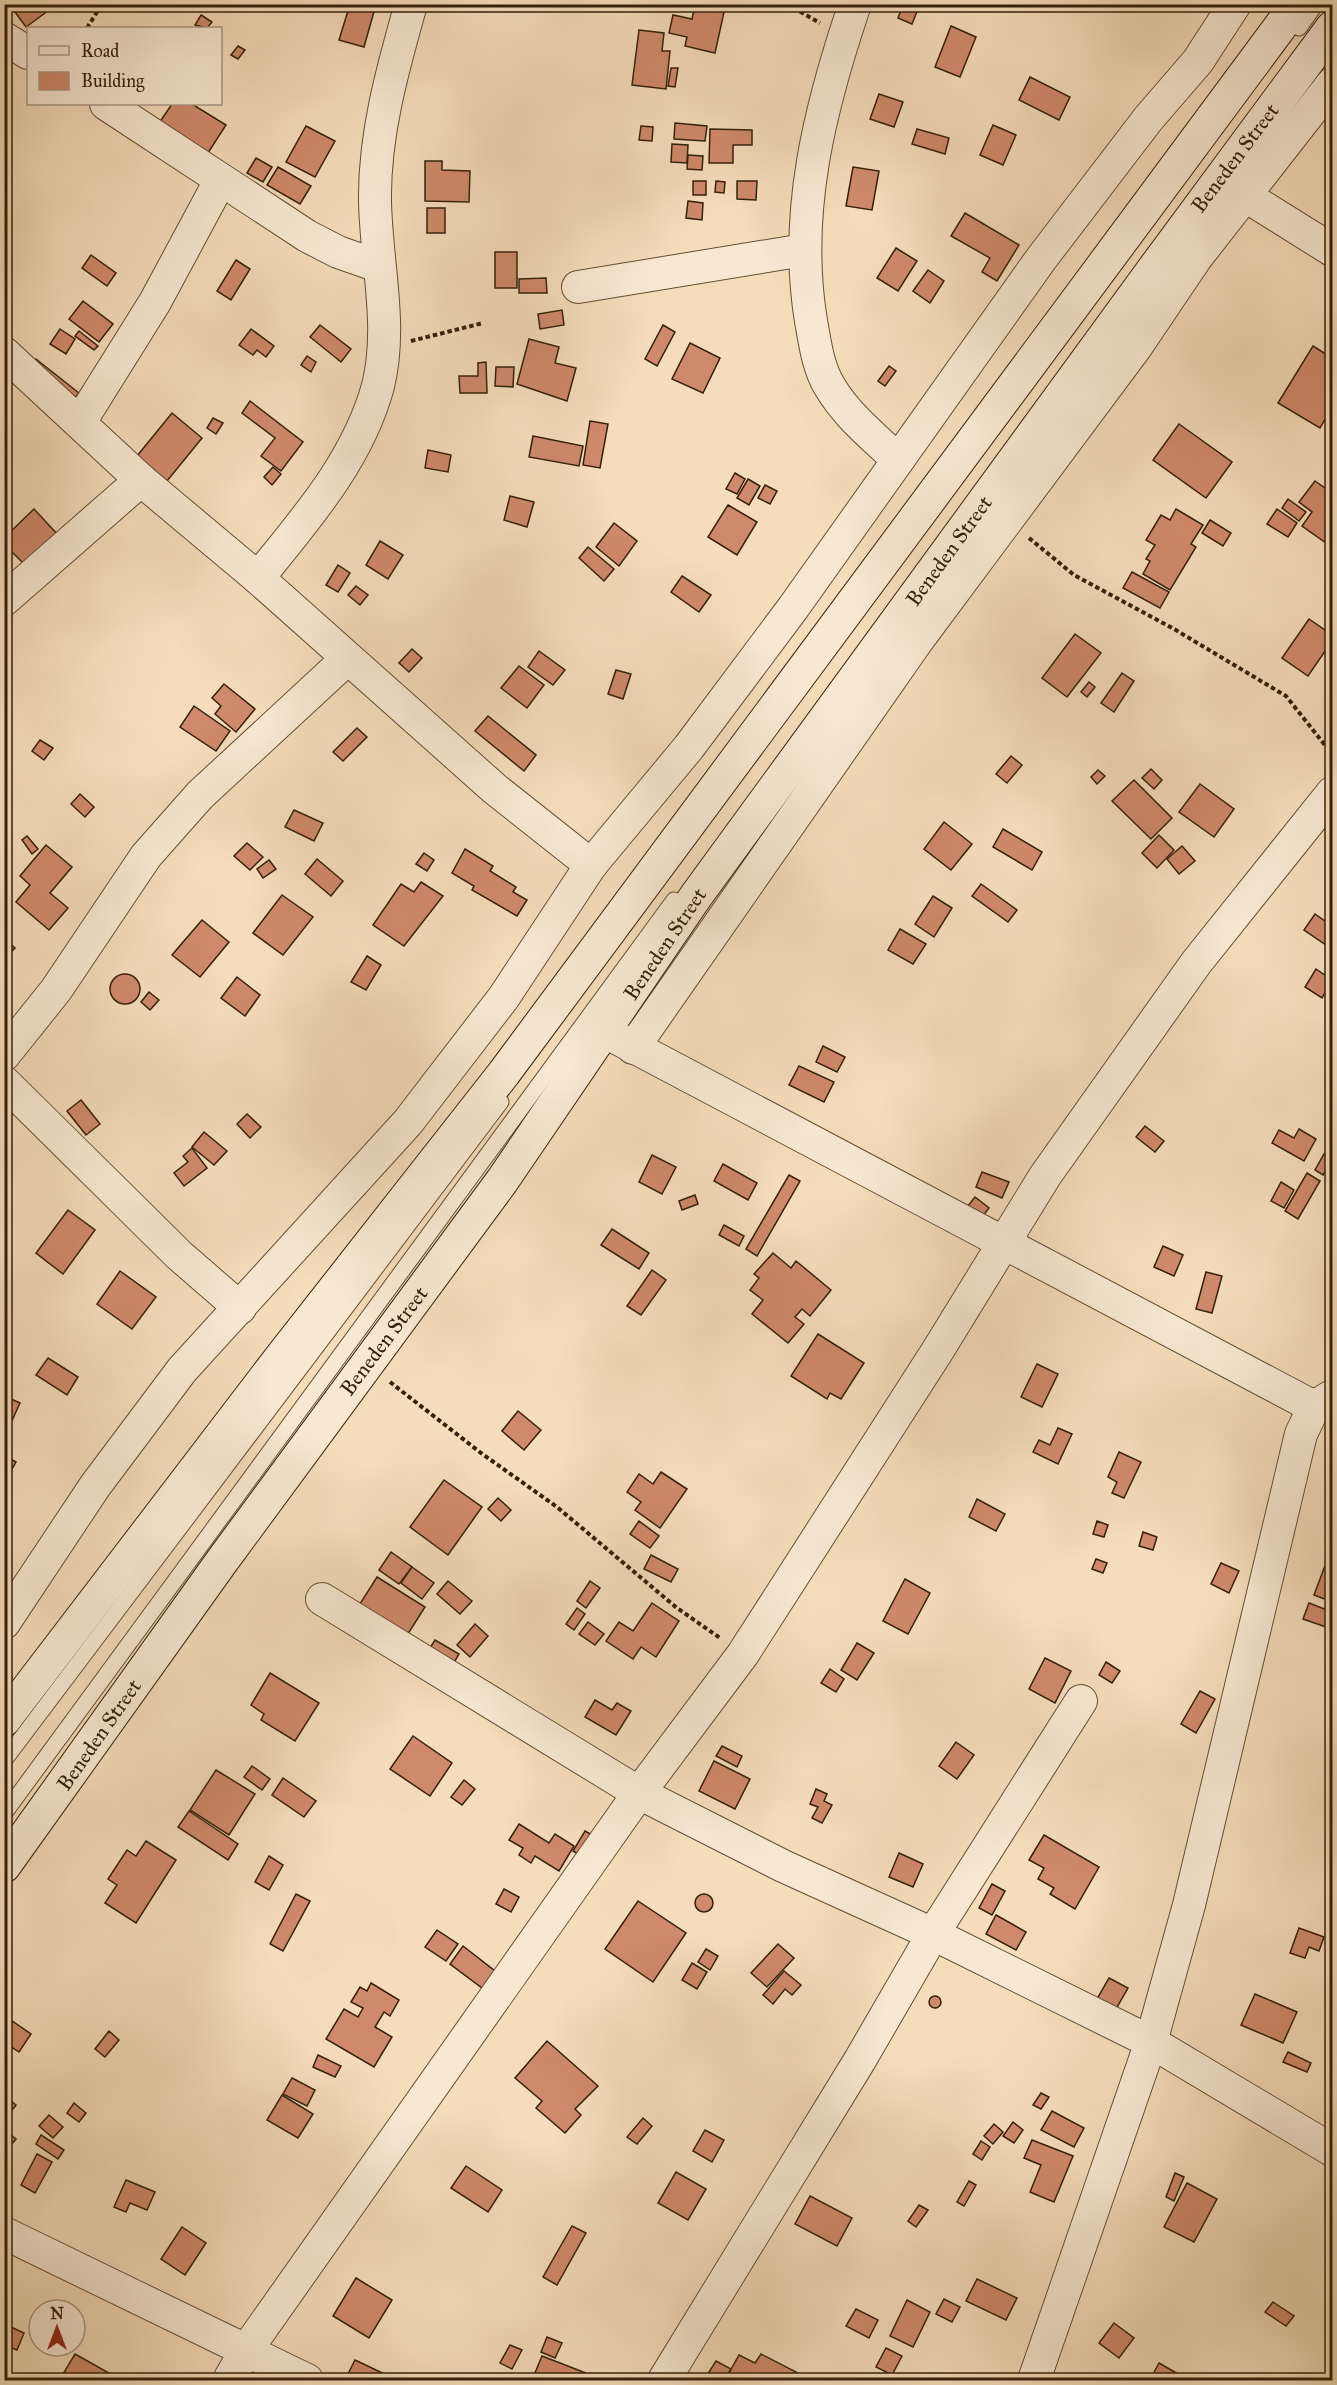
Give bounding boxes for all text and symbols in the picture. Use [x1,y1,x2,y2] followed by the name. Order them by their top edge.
[27,27,222,105] legend
[81,40,119,62] text: Road
[81,70,145,93] text: Building
[1185,98,1285,218] street label: Beneden Street
[900,490,998,611] street label: Beneden Street
[618,882,712,1005] street label: Beneden Street
[334,1281,434,1401] street label: Beneden Street
[51,1674,147,1796] street label: Beneden Street
[27,2298,87,2358] north arrow
[50,2304,64,2323] text: N

